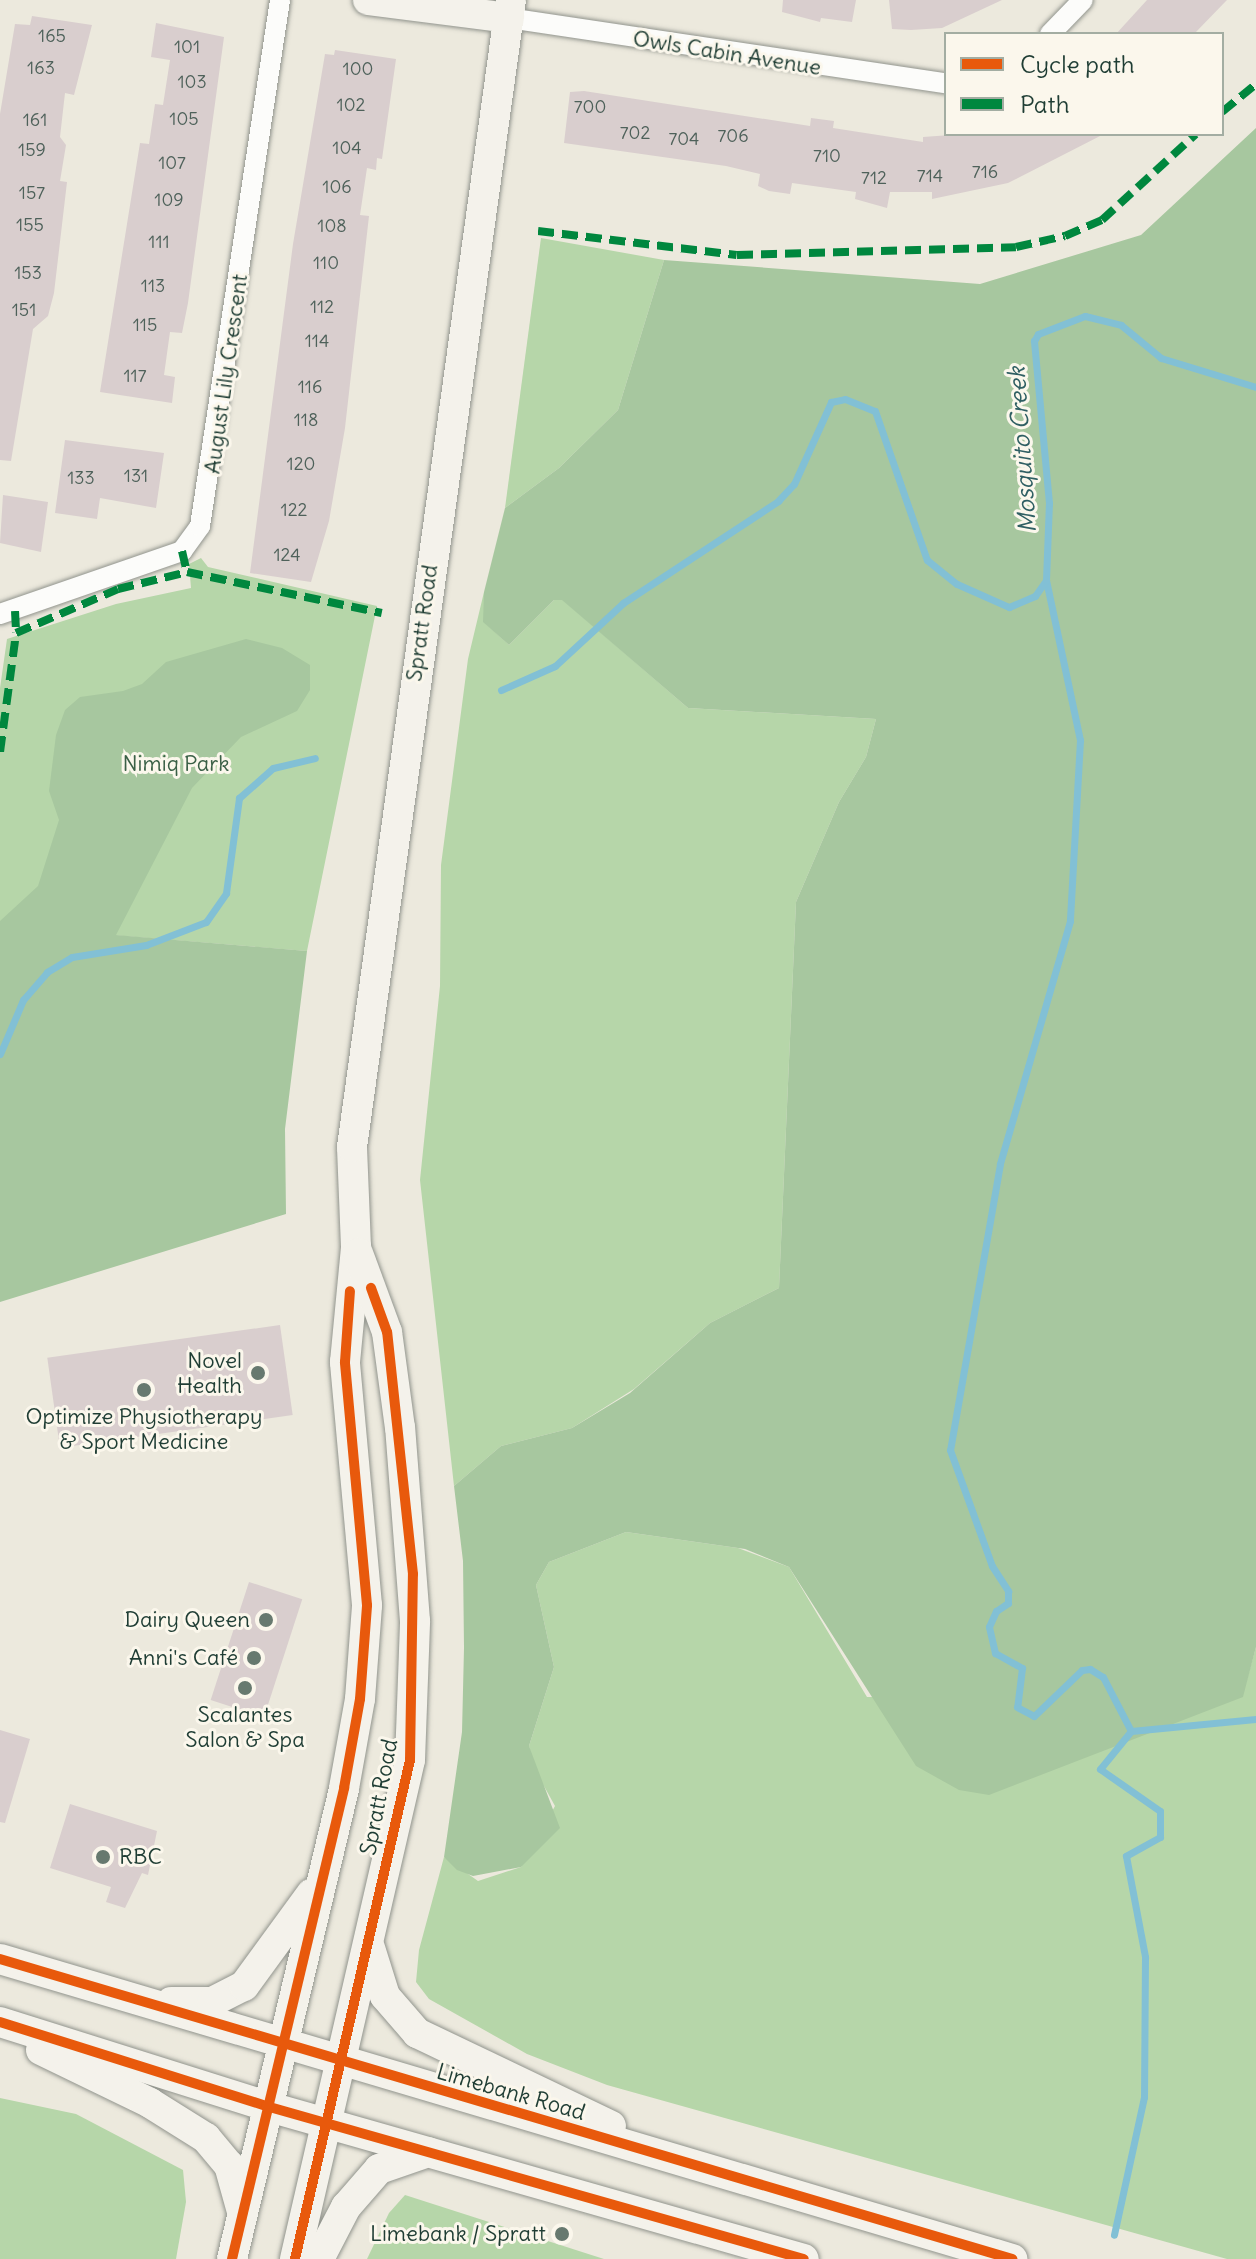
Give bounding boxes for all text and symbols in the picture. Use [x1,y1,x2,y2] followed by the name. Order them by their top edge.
[38,25,66,47] house number: 165
[631,25,823,81] street label: Owls Cabin Avenue
[944,32,1224,136] legend
[174,36,200,58] house number: 101
[1020,49,1135,79] text: Cycle path
[27,57,55,79] house number: 163
[343,58,373,80] house number: 100
[177,71,207,93] house number: 103
[1020,89,1070,119] text: Path
[337,94,365,116] house number: 102
[574,96,606,118] house number: 700
[169,108,199,130] house number: 105
[23,109,47,131] house number: 161
[620,122,650,144] house number: 702
[717,125,749,147] house number: 706
[668,128,700,150] house number: 704
[332,137,362,159] house number: 104
[18,139,46,161] house number: 159
[813,145,841,167] house number: 710
[158,152,186,174] house number: 107
[972,161,998,183] house number: 716
[917,165,943,187] house number: 714
[861,167,887,189] house number: 712
[322,176,352,198] house number: 106
[19,182,45,204] house number: 157
[154,189,184,211] house number: 109
[16,214,44,236] house number: 155
[317,215,347,237] house number: 108
[148,231,170,253] house number: 111
[313,252,339,274] house number: 110
[14,262,42,284] house number: 153
[199,272,253,476] street label: August Lily Crescent
[141,275,165,297] house number: 113
[310,296,334,318] house number: 112
[12,299,36,321] house number: 151
[133,314,157,336] house number: 115
[305,330,329,352] house number: 114
[123,365,147,387] house number: 117
[1002,366,1042,534] water label: Mosquito Creek
[298,376,322,398] house number: 116
[294,409,318,431] house number: 118
[287,453,315,475] house number: 120
[124,465,148,487] house number: 131
[67,467,95,489] house number: 133
[281,499,307,521] house number: 122
[273,544,301,566] house number: 124
[401,563,443,683] street label: Spratt Road
[122,751,230,777] park label: Nimiq Park
[177,1347,242,1398] place label: Novel Health
[249,1364,267,1382] marker: Novel Health
[135,1381,153,1399] marker: Optimize Physiotherapy & Sport Medicine
[26,1403,262,1454] place label: Optimize Physiotherapy & Sport Medicine
[124,1607,250,1633] place label: Dairy Queen
[257,1611,275,1629] marker: Dairy Queen
[129,1645,238,1671] place label: Anni's Café
[245,1649,263,1667] marker: Anni's Café
[236,1679,254,1697] marker: Scalantes Salon & Spa
[185,1701,305,1752] place label: Scalantes Salon & Spa
[355,1737,403,1857] street label: Spratt Road
[119,1844,162,1870] place label: RBC
[94,1848,112,1866] marker: RBC
[434,2058,588,2126] street label: Limebank Road
[370,2221,546,2247] place label: Limebank / Spratt
[553,2225,571,2243] marker: Limebank / Spratt

